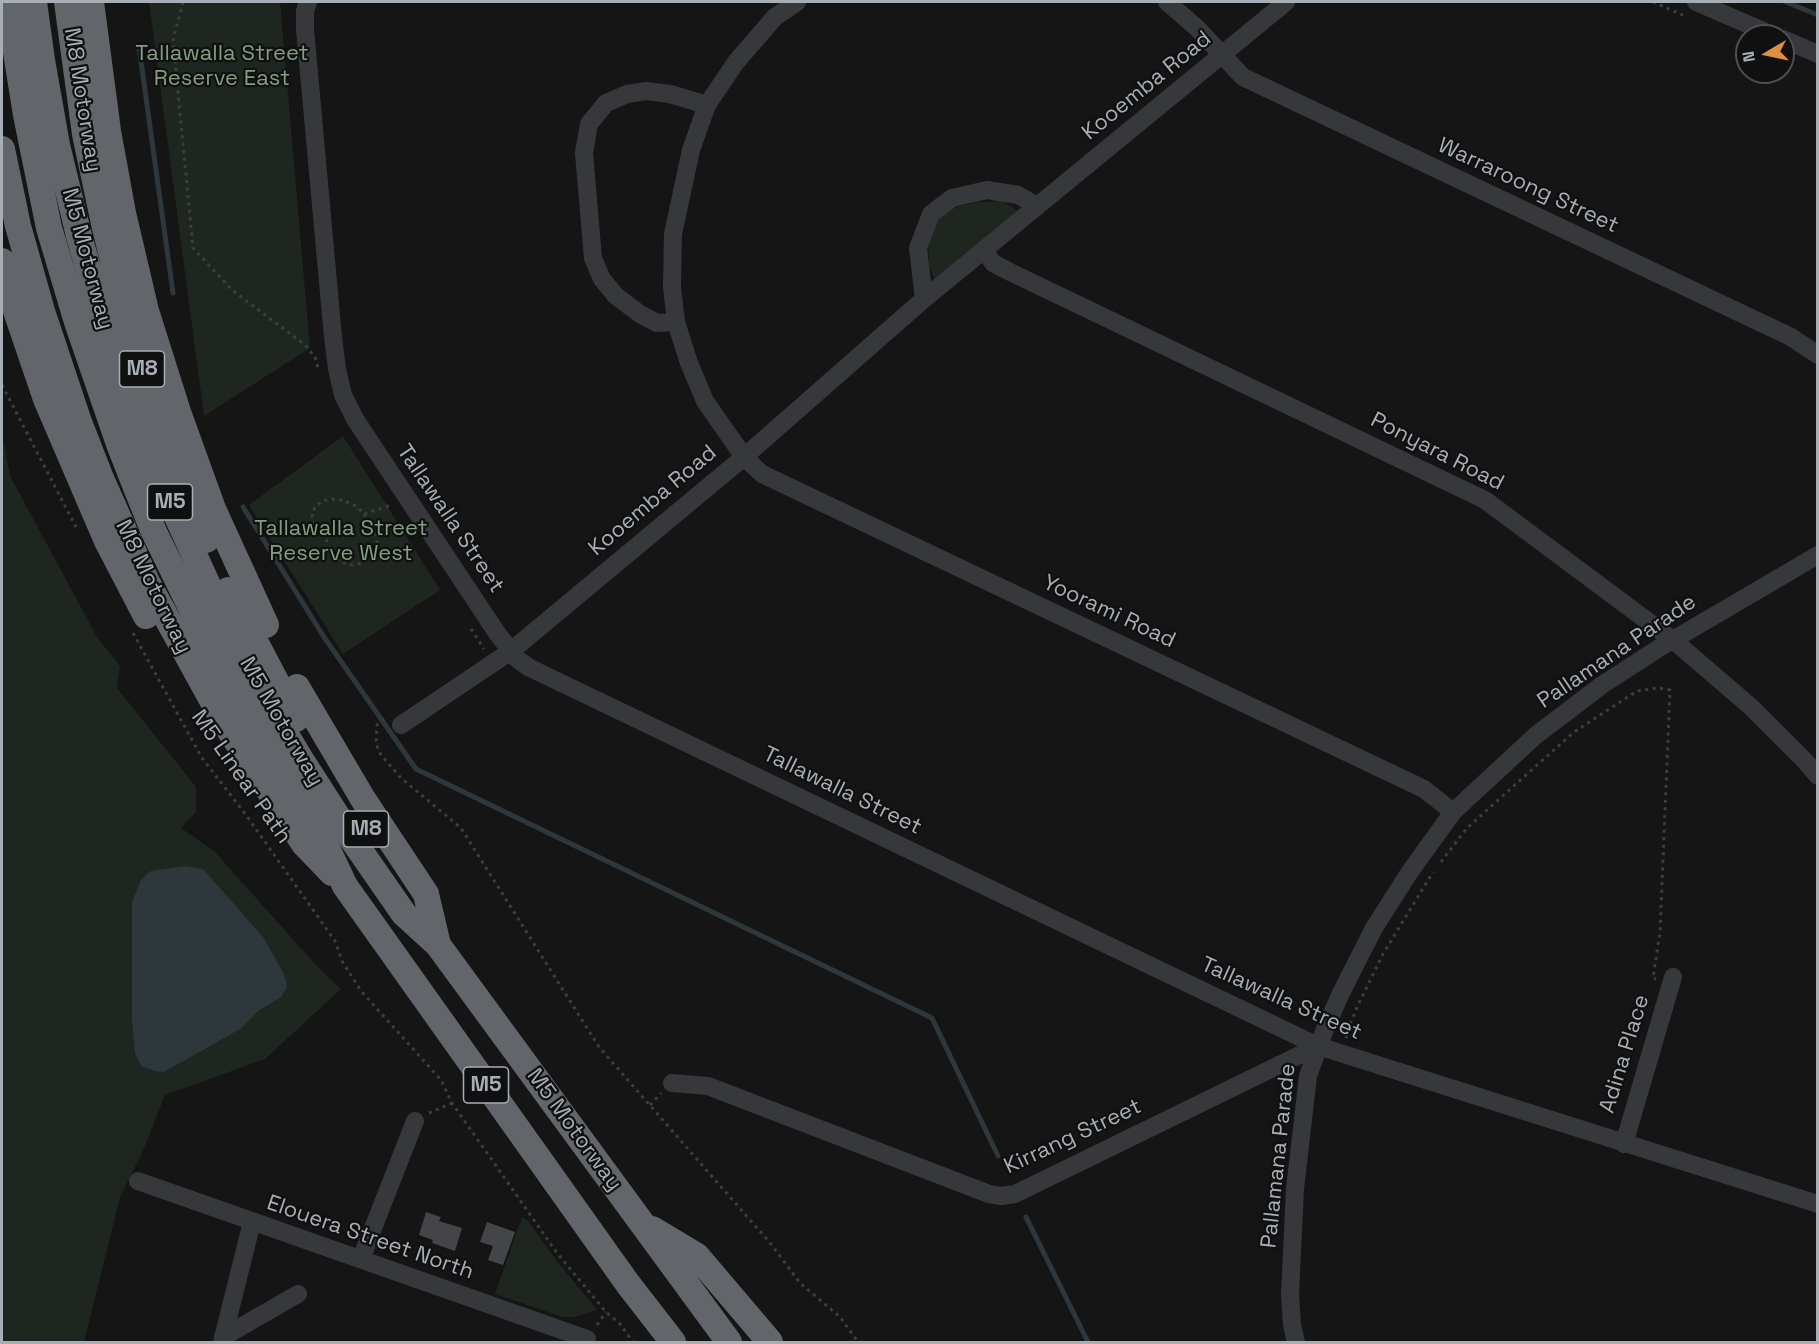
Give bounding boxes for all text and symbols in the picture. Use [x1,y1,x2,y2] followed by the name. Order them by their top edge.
[1735,24,1795,84] north arrow
[58,26,106,174] street label: M8 Motorway
[1077,26,1217,146] street label: Kooemba Road
[135,41,309,92] park label: Tallawalla Street Reserve East
[1737,50,1760,64] text: N
[1434,133,1622,239] street label: Warraroong Street
[55,186,119,332] street label: M5 Motorway
[120,351,164,387] road number: M8
[1366,407,1508,497] street label: Ponyara Road
[391,440,509,598] street label: Tallawalla Street
[584,440,722,562] street label: Kooemba Road
[148,484,192,520] road number: M5
[109,516,197,658] street label: M8 Motorway
[254,516,428,568] park label: Tallawalla Street Reserve West
[1039,570,1179,654] street label: Yoorami Road
[1533,589,1701,715] street label: Pallamana Parade
[233,653,329,791] street label: M5 Motorway
[185,705,297,849] street label: M5 Linear Path
[758,741,926,841] street label: Tallawalla Street
[344,811,388,847] road number: M8
[1196,952,1366,1046] street label: Tallawalla Street
[1594,992,1656,1116] street label: Adina Place
[1256,1062,1302,1250] street label: Pallamana Parade
[521,1064,627,1196] street label: M5 Motorway
[464,1067,508,1103] road number: M5
[1000,1094,1146,1180] street label: Kirrang Street
[263,1190,477,1286] street label: Elouera Street North

